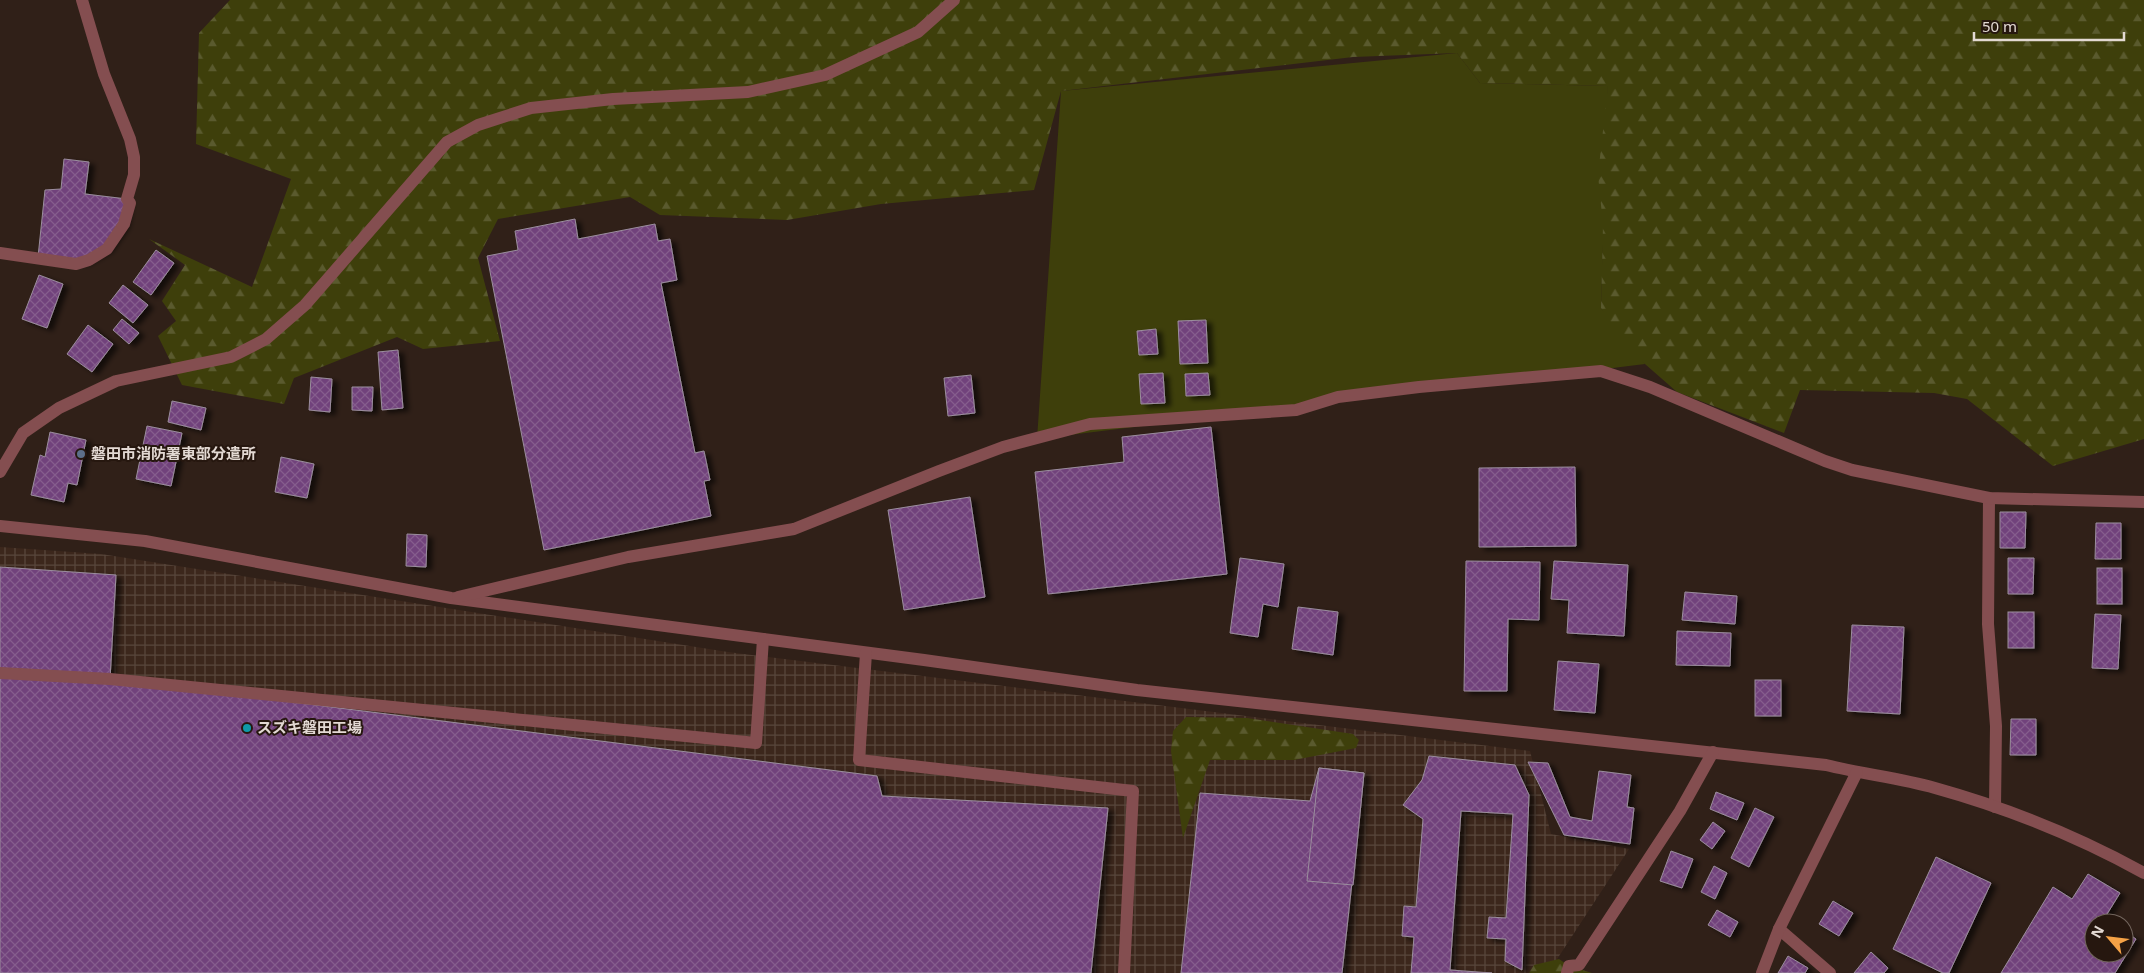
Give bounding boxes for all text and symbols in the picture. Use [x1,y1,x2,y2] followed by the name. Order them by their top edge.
[1974,10,2124,42] scale bar
[1982,16,2017,36] text: 50 m
[91,443,256,463] place label: 磐田市消防署東部分遣所
[75,448,87,460] marker: 磐田市消防署東部分遣所
[257,717,362,737] place label: スズキ磐田工場
[241,722,253,734] marker: スズキ磐田工場
[2084,913,2134,963] north arrow
[2086,922,2108,941] text: N

